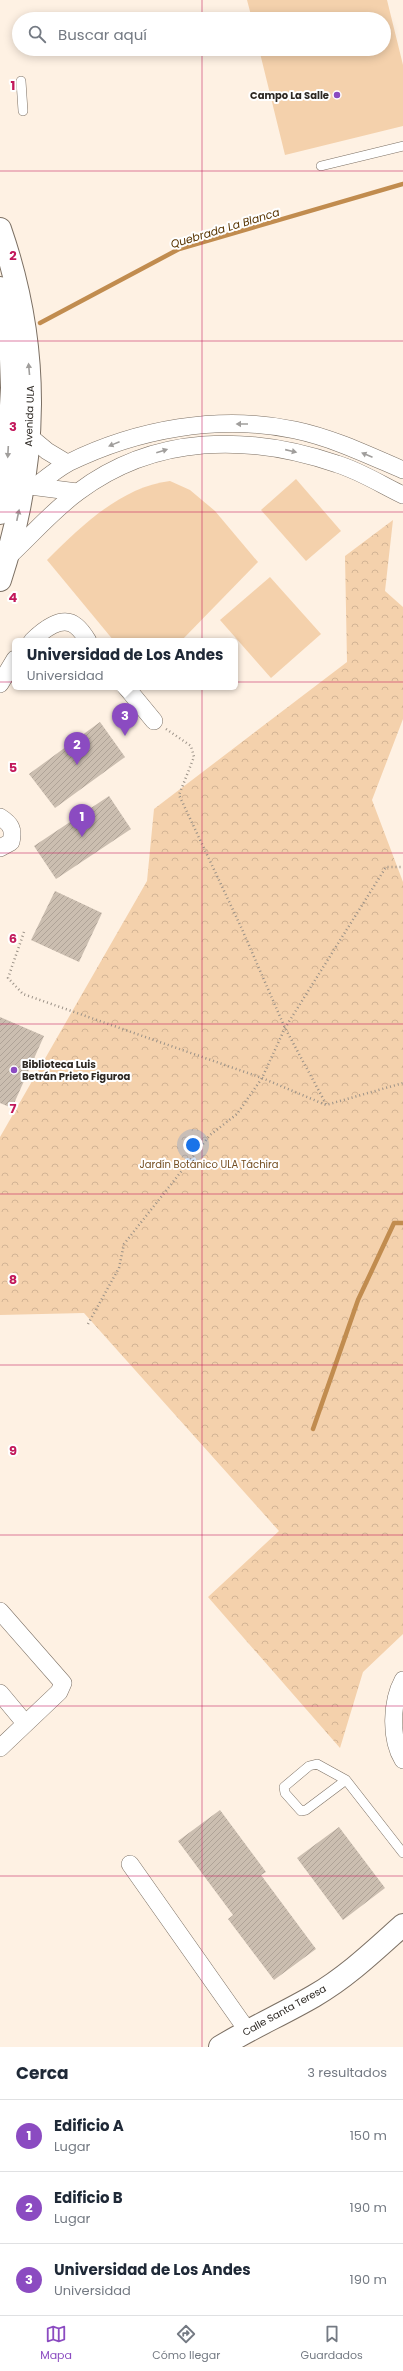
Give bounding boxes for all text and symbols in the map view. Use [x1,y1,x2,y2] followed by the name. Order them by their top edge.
[12,12,391,56] search box
[26,23,48,45] icon: search
[58,24,147,45] text: Buscar aquí
[11,76,15,95] text: 1
[250,88,329,103] place label: Campo La Salle
[332,90,342,100] marker: Campo La Salle
[169,204,282,252] water label: Quebrada La Blanca
[9,246,17,265] text: 2
[26,363,33,375] one-way arrow
[21,385,38,447] street label: Avenida ULA
[9,417,17,436] text: 3
[235,421,248,427] one-way arrow
[108,442,120,448] one-way arrow
[5,446,12,458] one-way arrow
[156,448,168,454] one-way arrow
[285,448,297,454] one-way arrow
[361,452,373,458] one-way arrow
[15,509,21,521] one-way arrow
[9,588,18,607] text: 4
[12,638,238,690] popup
[27,644,223,665] text: Universidad de Los Andes
[27,666,104,685] text: Universidad
[112,703,138,736] pin: 3
[64,732,90,765] pin: 2
[9,758,17,777] text: 5
[69,804,95,837] pin: 1
[9,929,17,948] text: 6
[22,1057,131,1084] place label: Biblioteca Luis Betrán Prieto Figuroa
[9,1065,19,1075] marker: Biblioteca Luis Betrán Prieto Figuroa
[10,1099,17,1118] text: 7
[183,1135,203,1155] your location
[139,1157,279,1172] park label: Jardín Botánico ULA Táchira
[9,1270,17,1289] text: 8
[9,1441,17,1460] text: 9
[240,1981,329,2040] street label: Calle Santa Teresa
[16,2061,69,2085] text: Cerca
[307,2063,387,2082] text: 3 resultados
[54,2115,124,2136] text: Edificio A
[27,2126,31,2145] text: 1
[350,2126,387,2145] text: 150 m
[54,2137,90,2156] text: Lugar
[54,2187,123,2208] text: Edificio B
[25,2198,33,2217] text: 2
[350,2198,387,2217] text: 190 m
[54,2209,90,2228] text: Lugar
[54,2259,251,2280] text: Universidad de Los Andes
[25,2270,33,2289] text: 3
[350,2270,387,2289] text: 190 m
[54,2281,131,2300] text: Universidad
[40,2323,72,2364] tab: Mapa
[152,2323,220,2364] tab: Cómo llegar
[301,2323,363,2364] tab: Guardados

